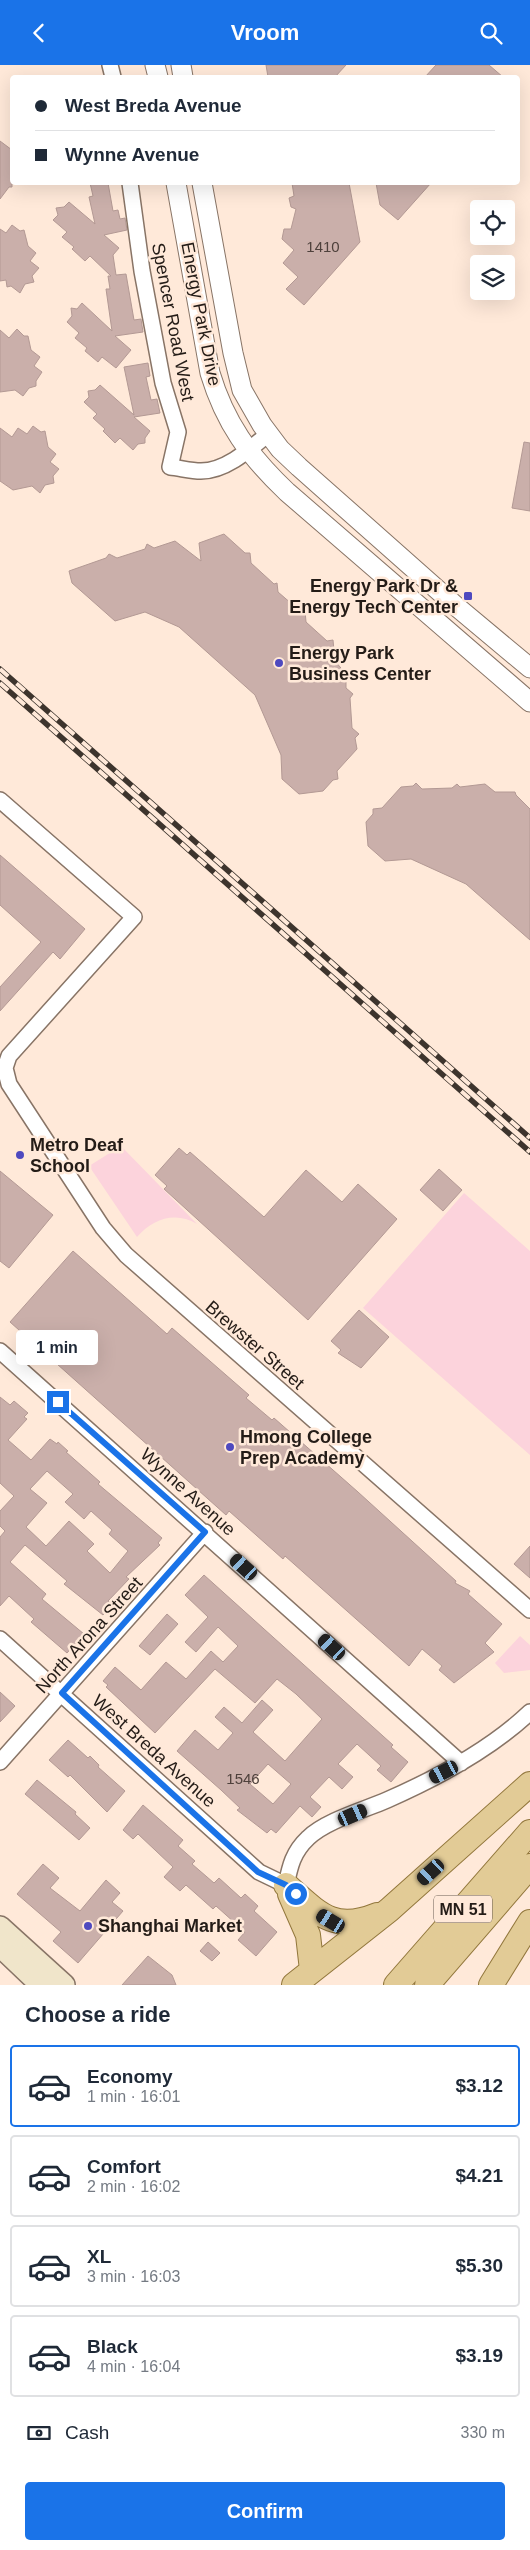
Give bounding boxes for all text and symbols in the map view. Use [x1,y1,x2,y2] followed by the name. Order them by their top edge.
[25,19,53,47] icon: back
[477,19,505,47] icon: search
[231,20,299,45] text: Vroom
[65,95,242,116] text: West Breda Avenue
[65,144,199,165] text: Wynne Avenue
[470,200,515,300] map controls
[470,200,515,245] button: locate
[306,238,340,255] house number: 1410
[177,240,225,388] street label: Energy Park Drive
[148,241,198,403] street label: Spencer Road West
[470,255,515,300] button: layers
[289,576,458,617] place label: Energy Park Dr & Energy Tech Center
[462,590,474,602] marker: Energy Park Dr & Energy Tech Center
[289,643,431,684] place label: Energy Park Business Center
[273,657,285,669] marker: Energy Park Business Center
[30,1135,124,1176] place label: Metro Deaf School
[14,1149,26,1161] marker: Metro Deaf School
[202,1297,308,1393] street label: Brewster Street
[17,1329,99,1365] callout: 1 min
[36,1339,78,1356] text: 1 min
[47,1391,69,1413] route end
[240,1427,372,1468] place label: Hmong College Prep Academy
[224,1441,236,1453] marker: Hmong College Prep Academy
[136,1444,240,1540] street label: Wynne Avenue
[227,1551,260,1583] car
[32,1573,146,1697] street label: North Arona Street
[315,1631,348,1663] car
[88,1691,220,1811] street label: West Breda Avenue
[427,1759,460,1785] car
[226,1770,260,1787] house number: 1546
[336,1802,369,1828] car
[414,1856,447,1888] car
[285,1883,307,1905] route start
[434,1895,492,1923] road number: MN 51
[314,1907,347,1935] car
[98,1916,242,1936] place label: Shanghai Market
[82,1920,94,1932] marker: Shanghai Market
[25,2002,170,2027] text: Choose a ride
[27,2064,72,2109] icon: car
[87,2066,173,2087] text: Economy
[455,2075,503,2096] text: $3.12
[87,2088,180,2105] text: 1 min · 16:01
[27,2154,72,2199] icon: car
[87,2156,161,2177] text: Comfort
[455,2165,503,2186] text: $4.21
[87,2178,180,2195] text: 2 min · 16:02
[27,2244,72,2289] icon: car
[87,2246,111,2267] text: XL
[455,2255,503,2276] text: $5.30
[87,2268,180,2285] text: 3 min · 16:03
[27,2334,72,2379] icon: car
[87,2336,138,2357] text: Black
[455,2345,503,2366] text: $3.19
[87,2358,180,2375] text: 4 min · 16:04
[25,2419,53,2447] icon: cash
[65,2422,109,2443] text: Cash
[461,2424,505,2441] text: 330 m
[25,2482,505,2540] button: Confirm

